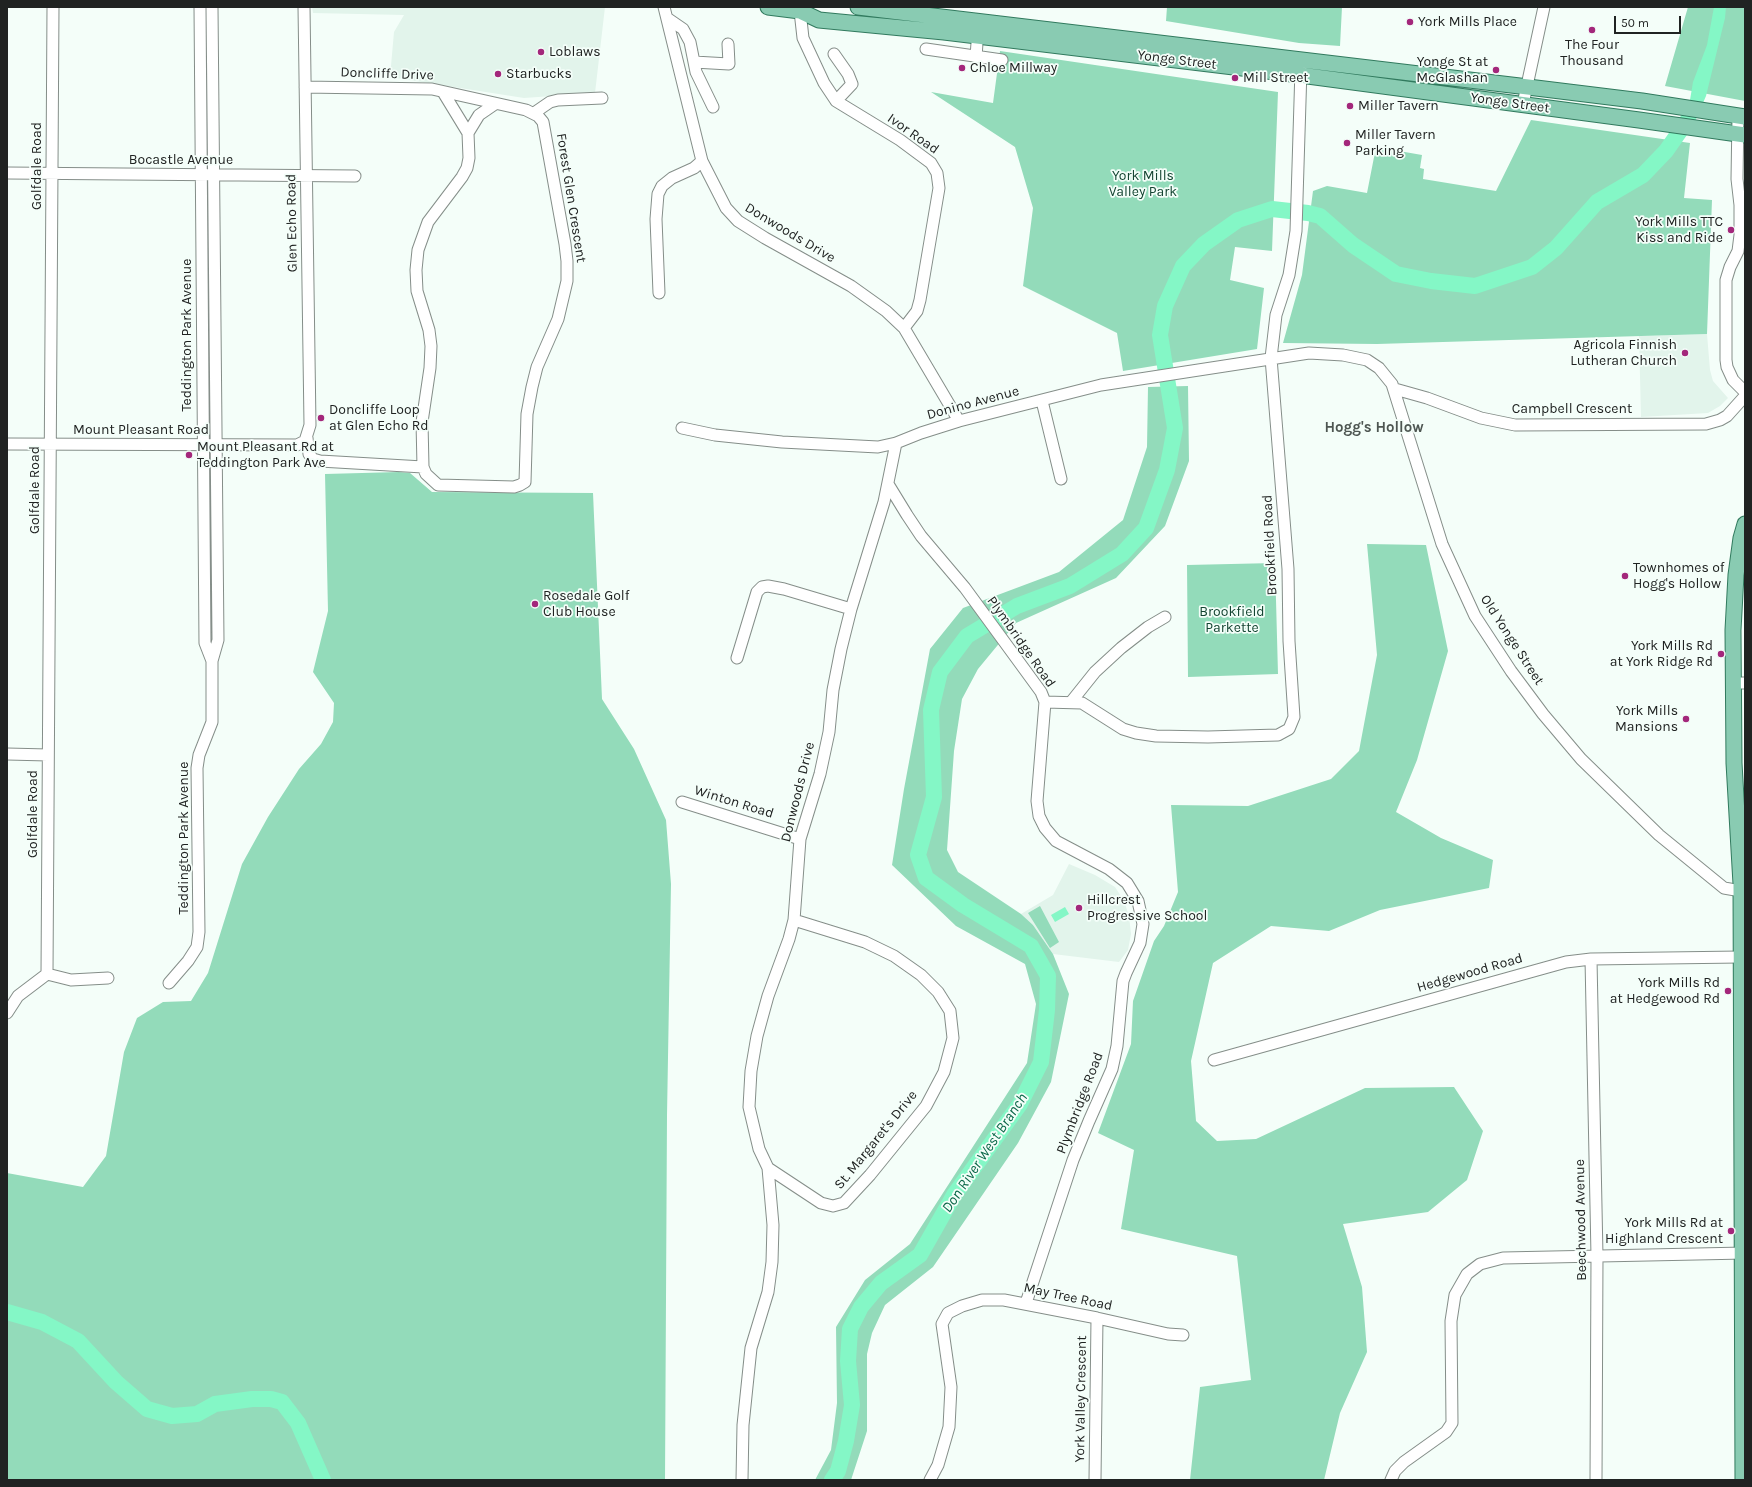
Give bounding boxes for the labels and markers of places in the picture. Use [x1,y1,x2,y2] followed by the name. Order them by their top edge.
[1418,14,1517,30] place label: York Mills Place
[1405,17,1415,27] marker: York Mills Place
[1587,25,1597,35] marker: The Four Thousand
[1560,37,1624,70] place label: The Four Thousand
[549,44,601,60] place label: Loblaws
[536,47,546,57] marker: Loblaws
[1416,54,1488,86] place label: Yonge St at McGlashan
[970,60,1057,76] place label: Chloe Millway
[957,63,967,73] marker: Chloe Millway
[1491,65,1501,75] marker: Yonge St at McGlashan
[506,66,572,82] place label: Starbucks
[493,69,503,79] marker: Starbucks
[1243,70,1309,86] place label: Mill Street
[1230,73,1240,83] marker: Mill Street
[1358,98,1439,114] place label: Miller Tavern
[1345,101,1355,111] marker: Miller Tavern
[1355,127,1436,160] place label: Miller Tavern Parking
[1342,138,1352,148] marker: Miller Tavern Parking
[1635,214,1723,246] place label: York Mills TTC Kiss and Ride
[1726,225,1736,235] marker: York Mills TTC Kiss and Ride
[1570,337,1677,370] place label: Agricola Finnish Lutheran Church
[1680,348,1690,358] marker: Agricola Finnish Lutheran Church
[329,402,429,434] place label: Doncliffe Loop at Glen Echo Rd
[316,413,326,423] marker: Doncliffe Loop at Glen Echo Rd
[197,439,334,472] place label: Mount Pleasant Rd at Teddington Park Ave
[184,450,194,460] marker: Mount Pleasant Rd at Teddington Park Ave
[1633,560,1725,592] place label: Townhomes of Hogg's Hollow
[1620,571,1630,581] marker: Townhomes of Hogg's Hollow
[543,588,630,620] place label: Rosedale Golf Club House
[530,599,540,609] marker: Rosedale Golf Club House
[1610,638,1713,670] place label: York Mills Rd at York Ridge Rd
[1716,649,1726,659] marker: York Mills Rd at York Ridge Rd
[1615,703,1678,736] place label: York Mills Mansions
[1681,714,1691,724] marker: York Mills Mansions
[1087,892,1207,924] place label: Hillcrest Progressive School
[1074,903,1084,913] marker: Hillcrest Progressive School
[1610,975,1720,1008] place label: York Mills Rd at Hedgewood Rd
[1723,986,1733,996] marker: York Mills Rd at Hedgewood Rd
[1605,1215,1723,1248] place label: York Mills Rd at Highland Crescent
[1726,1226,1736,1236] marker: York Mills Rd at Highland Crescent

